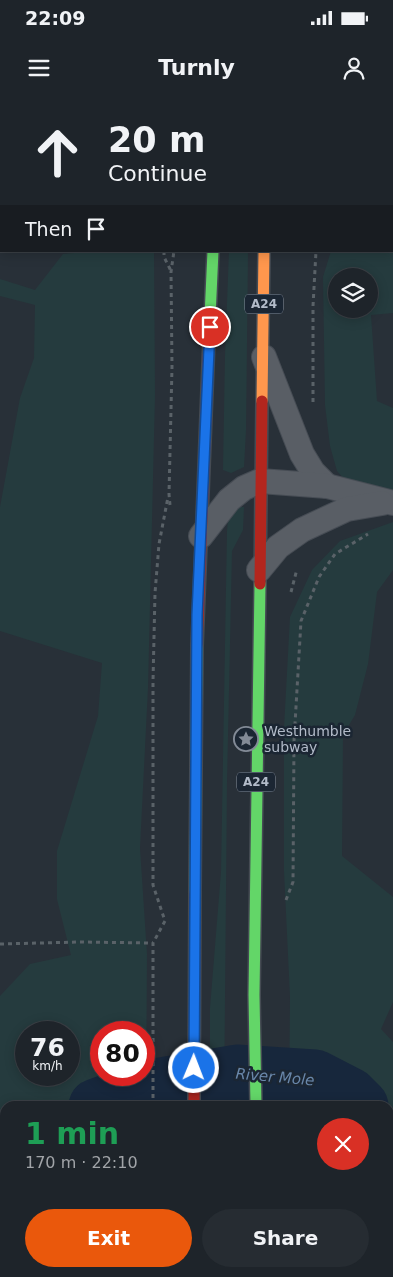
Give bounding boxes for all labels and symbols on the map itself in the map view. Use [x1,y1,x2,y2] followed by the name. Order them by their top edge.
[245,294,283,313] road number: A24
[189,306,231,348] pin
[264,723,351,755] place label: Westhumble subway
[233,726,259,752] place icon: Westhumble subway
[237,772,275,792] road number: A24
[90,1021,155,1086] speed limit sign: 80
[167,1041,219,1093] position arrow
[235,1065,315,1089] water label: River Mole

